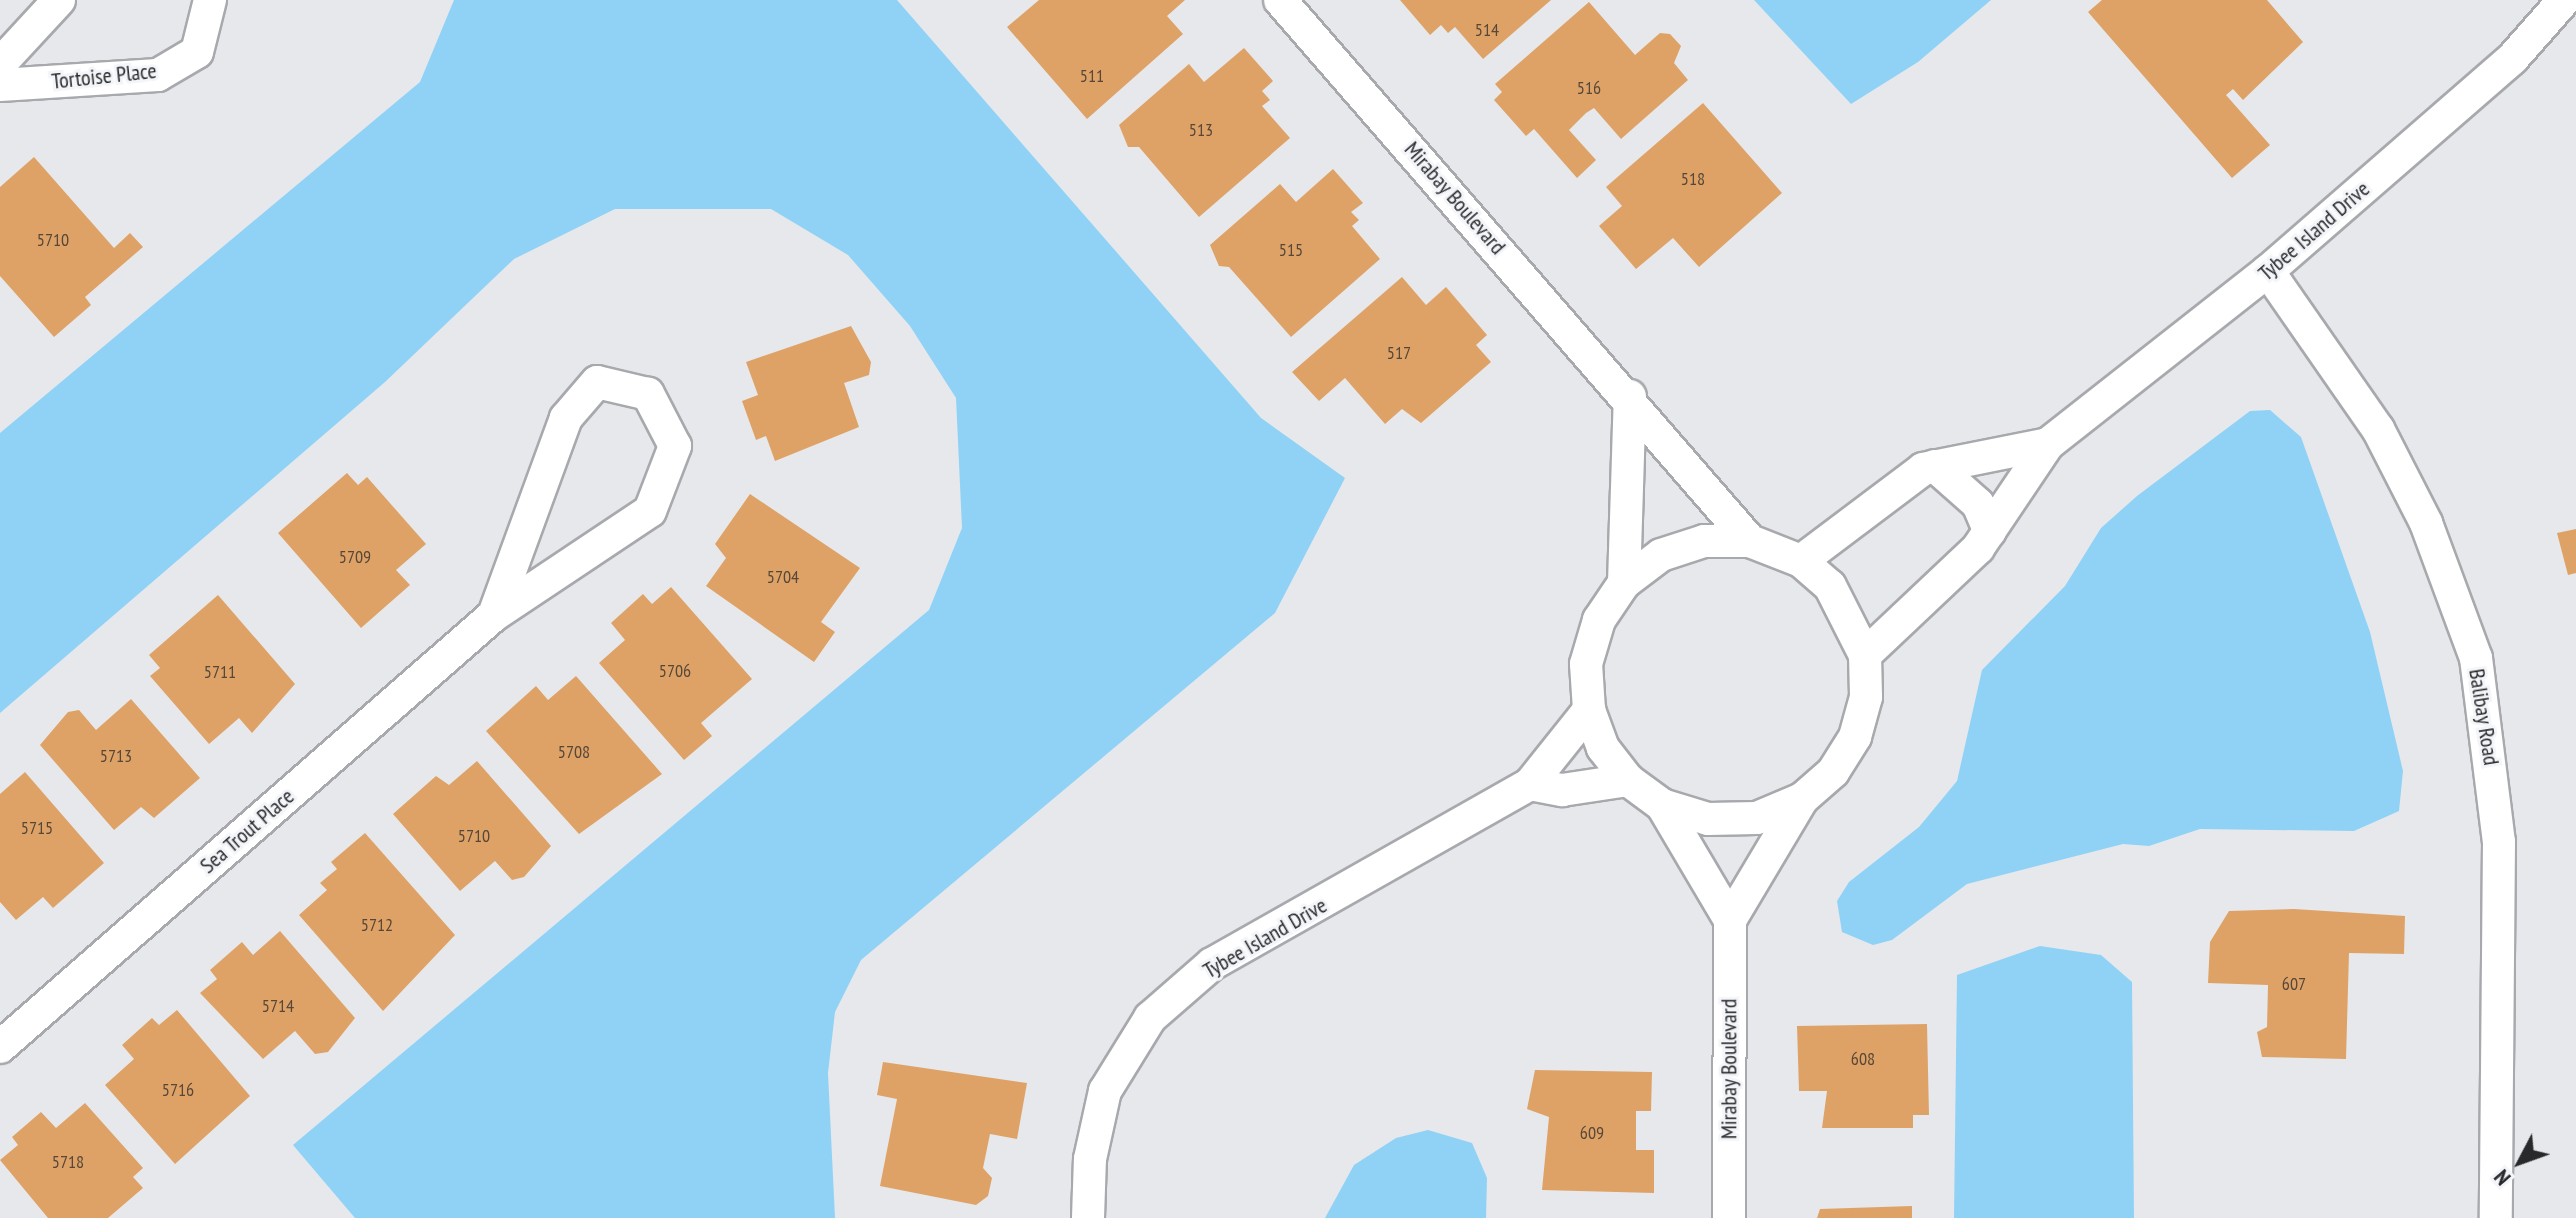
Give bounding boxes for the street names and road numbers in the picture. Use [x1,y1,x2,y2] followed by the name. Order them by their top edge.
[50,57,158,95] street label: Tortoise Place
[1399,136,1511,260] street label: Mirabay Boulevard
[2253,176,2375,286] street label: Tybee Island Drive
[2463,667,2505,767] street label: Balibay Road
[195,783,299,879] street label: Sea Trout Place
[1198,892,1332,984] street label: Tybee Island Drive
[1716,998,1742,1140] street label: Mirabay Boulevard

